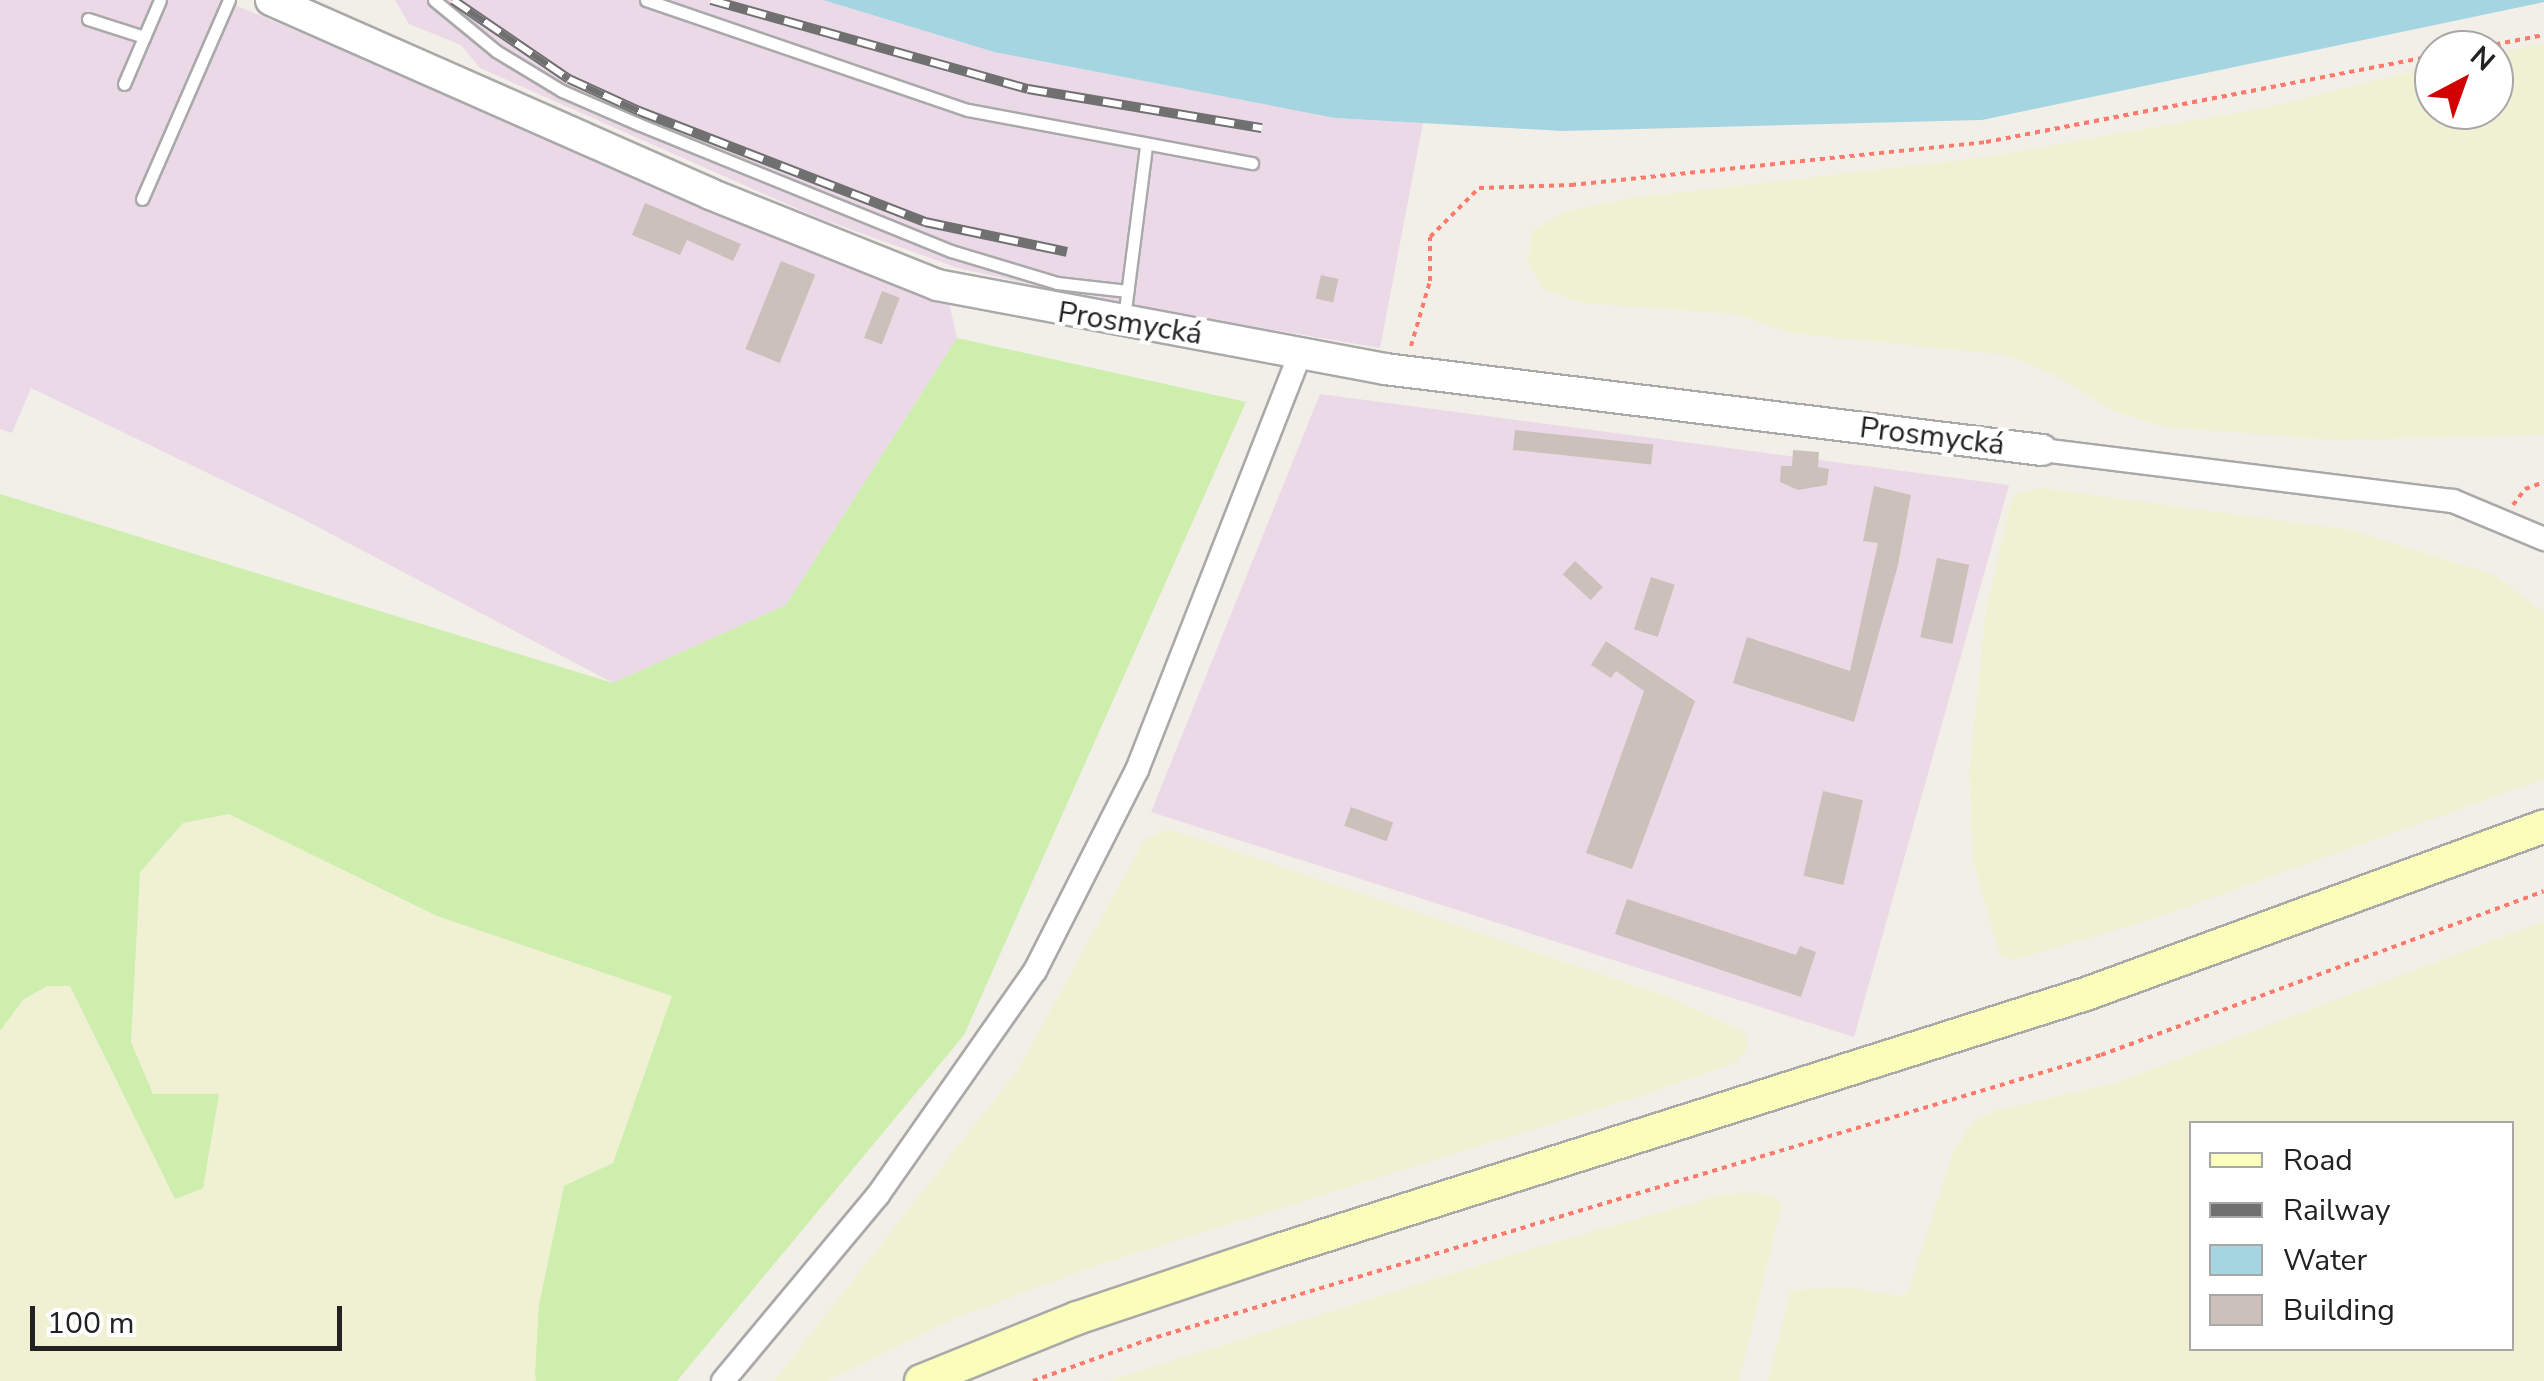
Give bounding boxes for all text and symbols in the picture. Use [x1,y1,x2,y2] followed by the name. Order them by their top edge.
[2414,30,2514,130] north arrow
[2462,38,2503,80] text: N
[1055,295,1205,353] street label: Prosmycká
[1857,410,2007,464] street label: Prosmycká
[2189,1121,2514,1351] legend
[2283,1140,2353,1181] text: Road
[2283,1190,2391,1231] text: Railway
[2283,1240,2367,1281] text: Water
[35,1286,348,1348] scale bar
[2283,1290,2395,1331] text: Building
[47,1303,134,1344] text: 100 m

